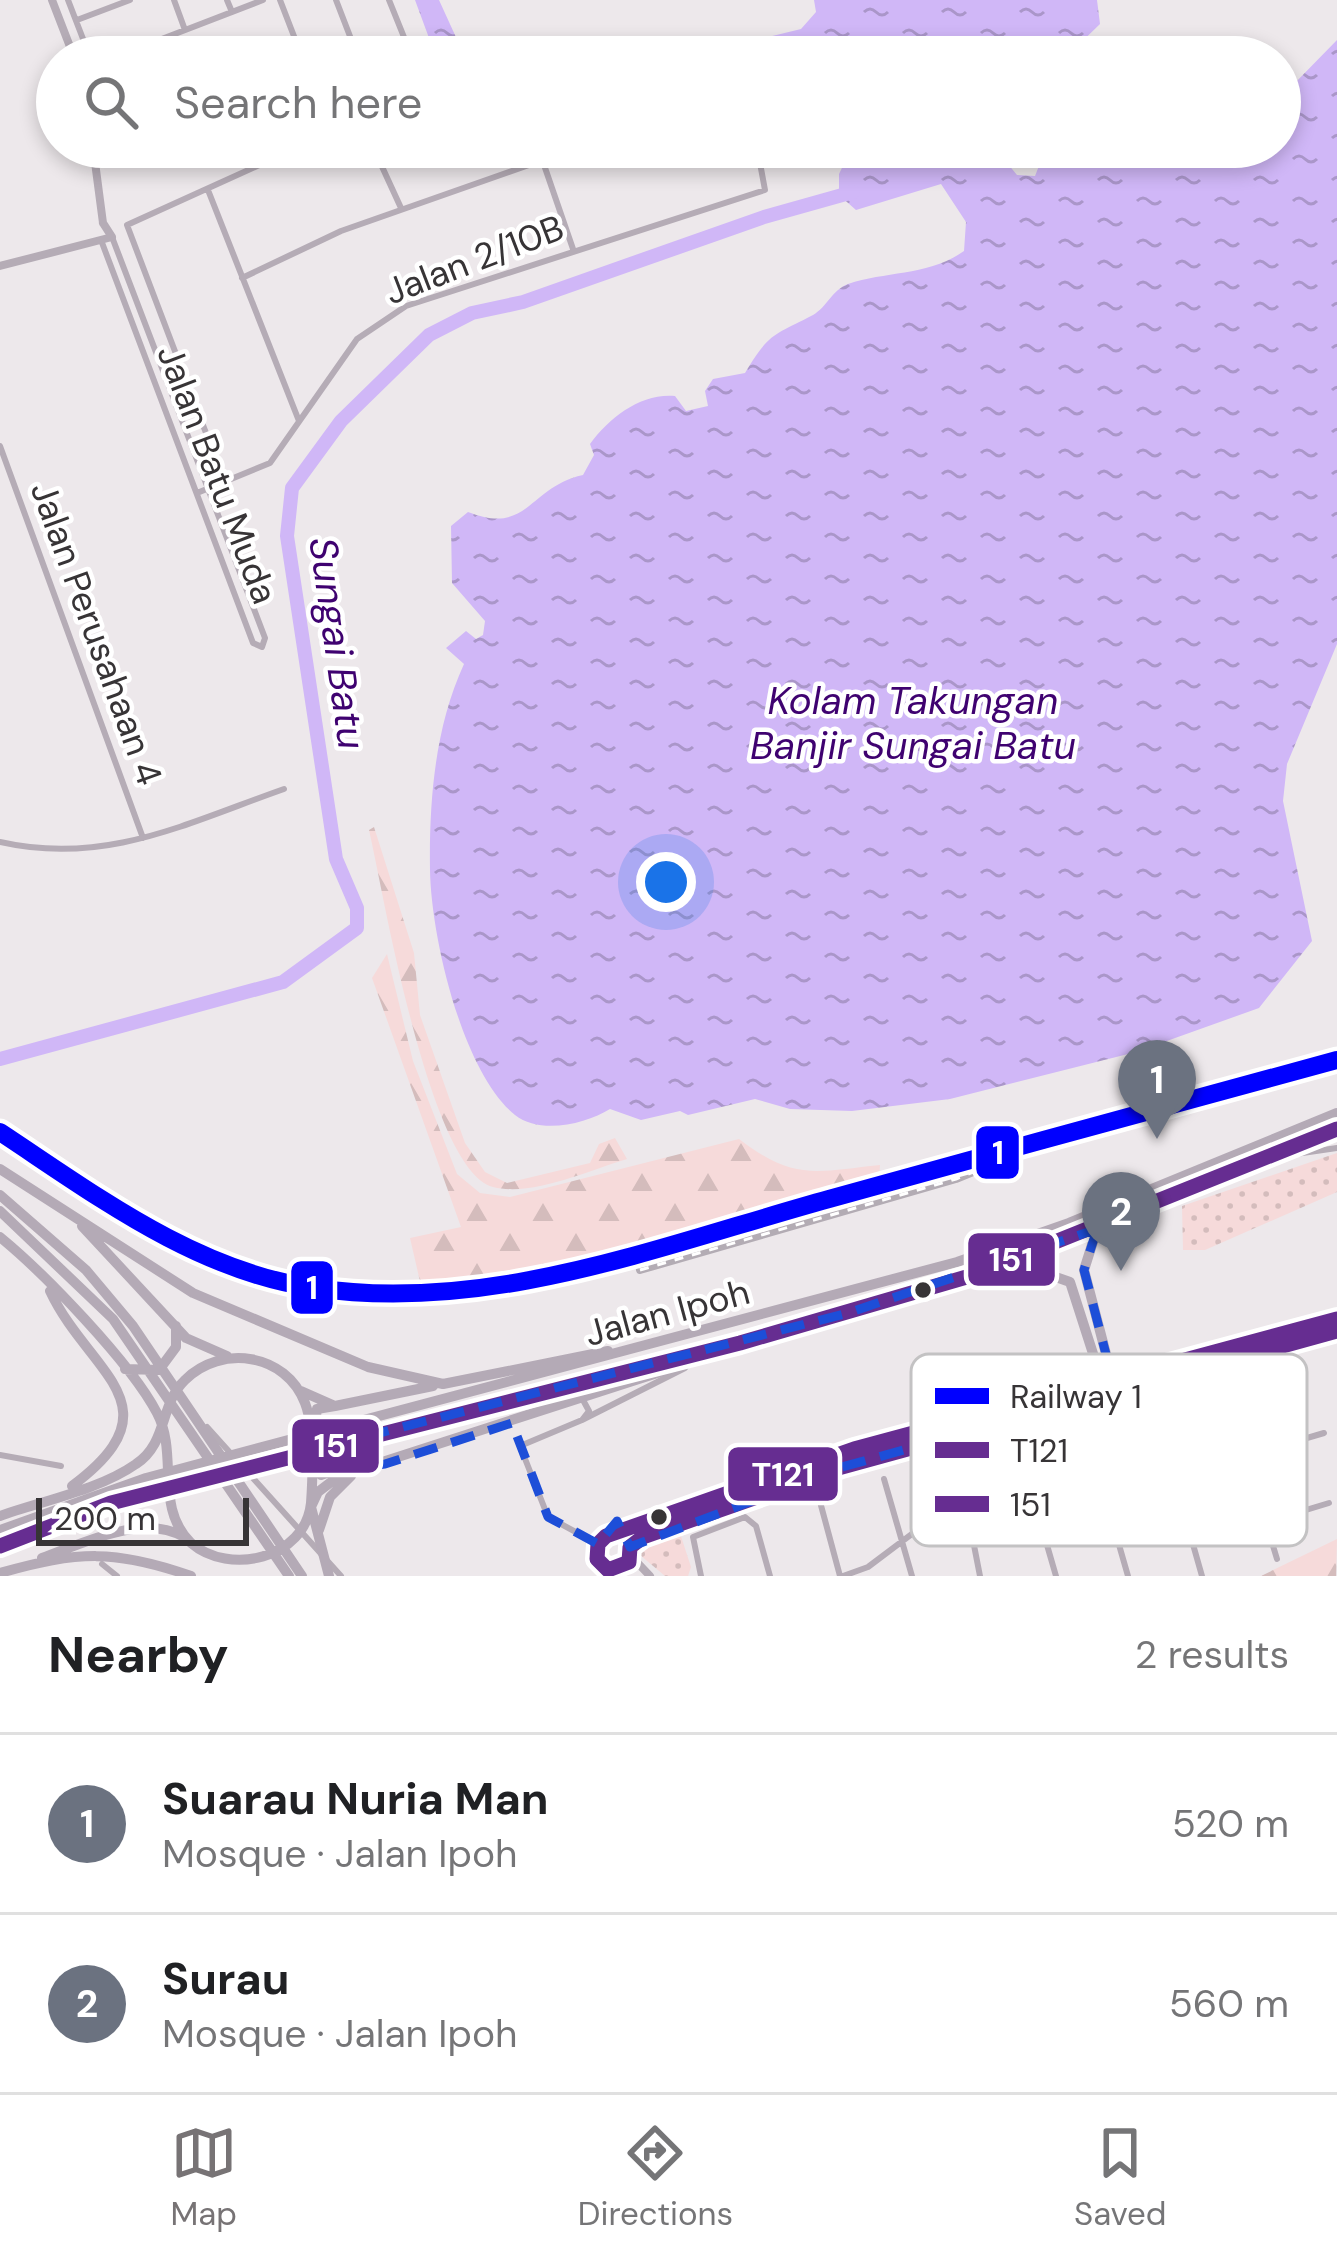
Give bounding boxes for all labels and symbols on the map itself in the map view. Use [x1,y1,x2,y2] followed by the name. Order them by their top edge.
[378,204,570,315] street label: Jalan 2/10B
[147,338,289,610] street label: Jalan Batu Muda
[20,475,173,791] street label: Jalan Perusahaan 4
[297,534,378,752] water label: Sungai Batu
[750,675,1076,771] water label: Kolam Takungan Banjir Sungai Batu
[636,852,696,912] your location
[1118,1040,1196,1139] pin: 1
[974,1124,1021,1181] line badge: 1
[992,1131,1004,1174] text: 1
[1082,1172,1160,1271] pin: 2
[966,1231,1057,1288] line badge: 151
[989,1238,1033,1281] text: 151
[289,1259,335,1316] line badge: 1
[306,1266,318,1309] text: 1
[580,1268,755,1357] street label: Jalan Ipoh
[912,1279,934,1301] unlabelled marker
[911,1354,1307,1546] legend
[1010,1375,1142,1418] text: Railway 1
[290,1417,381,1475] line badge: 151
[314,1424,358,1467] text: 151
[1010,1429,1068,1472] text: T121
[726,1445,840,1503] line badge: T121
[752,1453,814,1496] text: T121
[1010,1483,1051,1526] text: 151
[36,1492,249,1545] scale bar
[648,1506,670,1528] unlabelled marker

